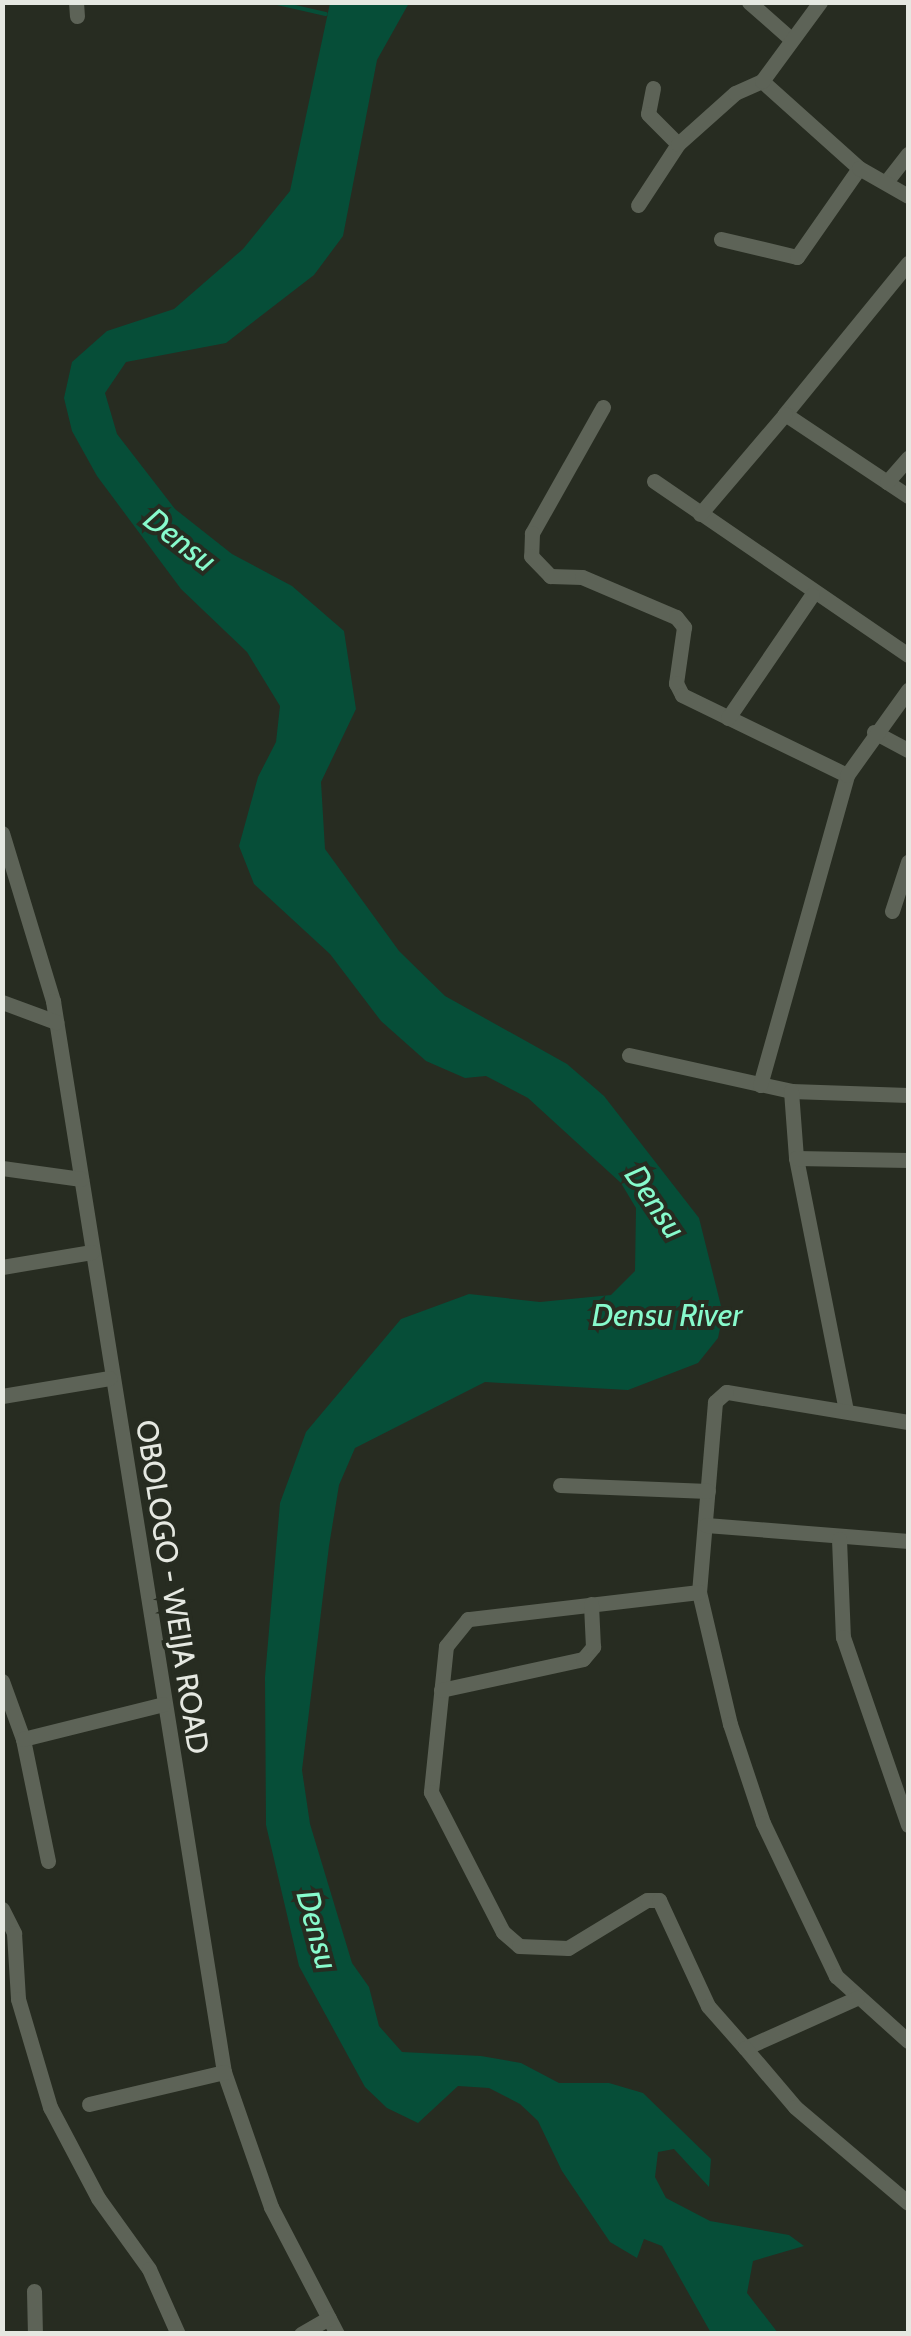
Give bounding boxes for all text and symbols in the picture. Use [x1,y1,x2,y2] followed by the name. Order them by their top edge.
[136,500,224,580] water label: Densu
[616,1158,694,1246] water label: Densu
[592,1296,742,1334] water label: Densu River
[128,1417,216,1757] street label: OBOLOGO - WEIJA ROAD
[288,1886,346,1974] water label: Densu

